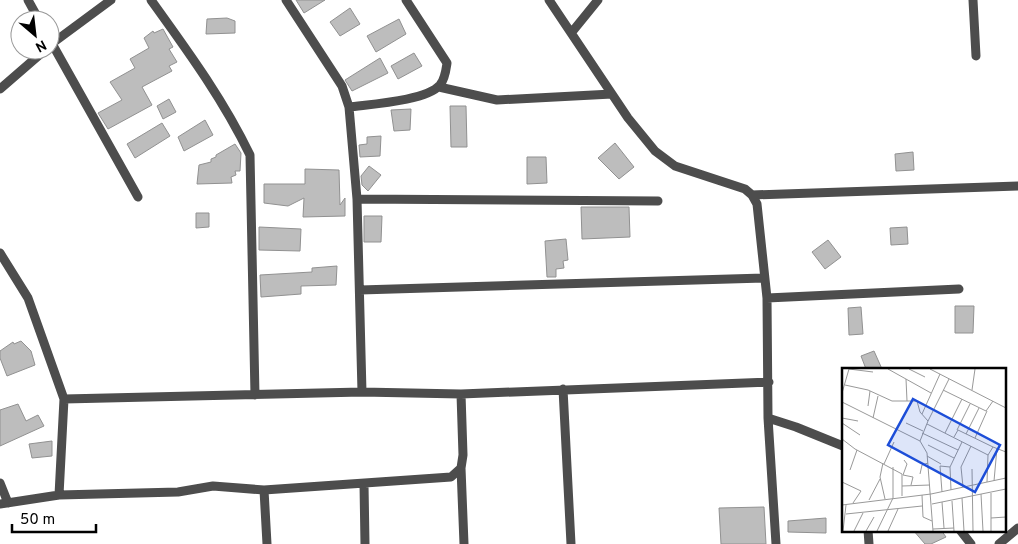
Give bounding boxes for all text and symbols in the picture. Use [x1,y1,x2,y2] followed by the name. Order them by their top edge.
[10,10,60,60] north arrow
[32,35,49,55] text: N
[842,368,1006,532] inset map
[12,502,96,534] scale bar
[20,511,55,530] text: 50 m

